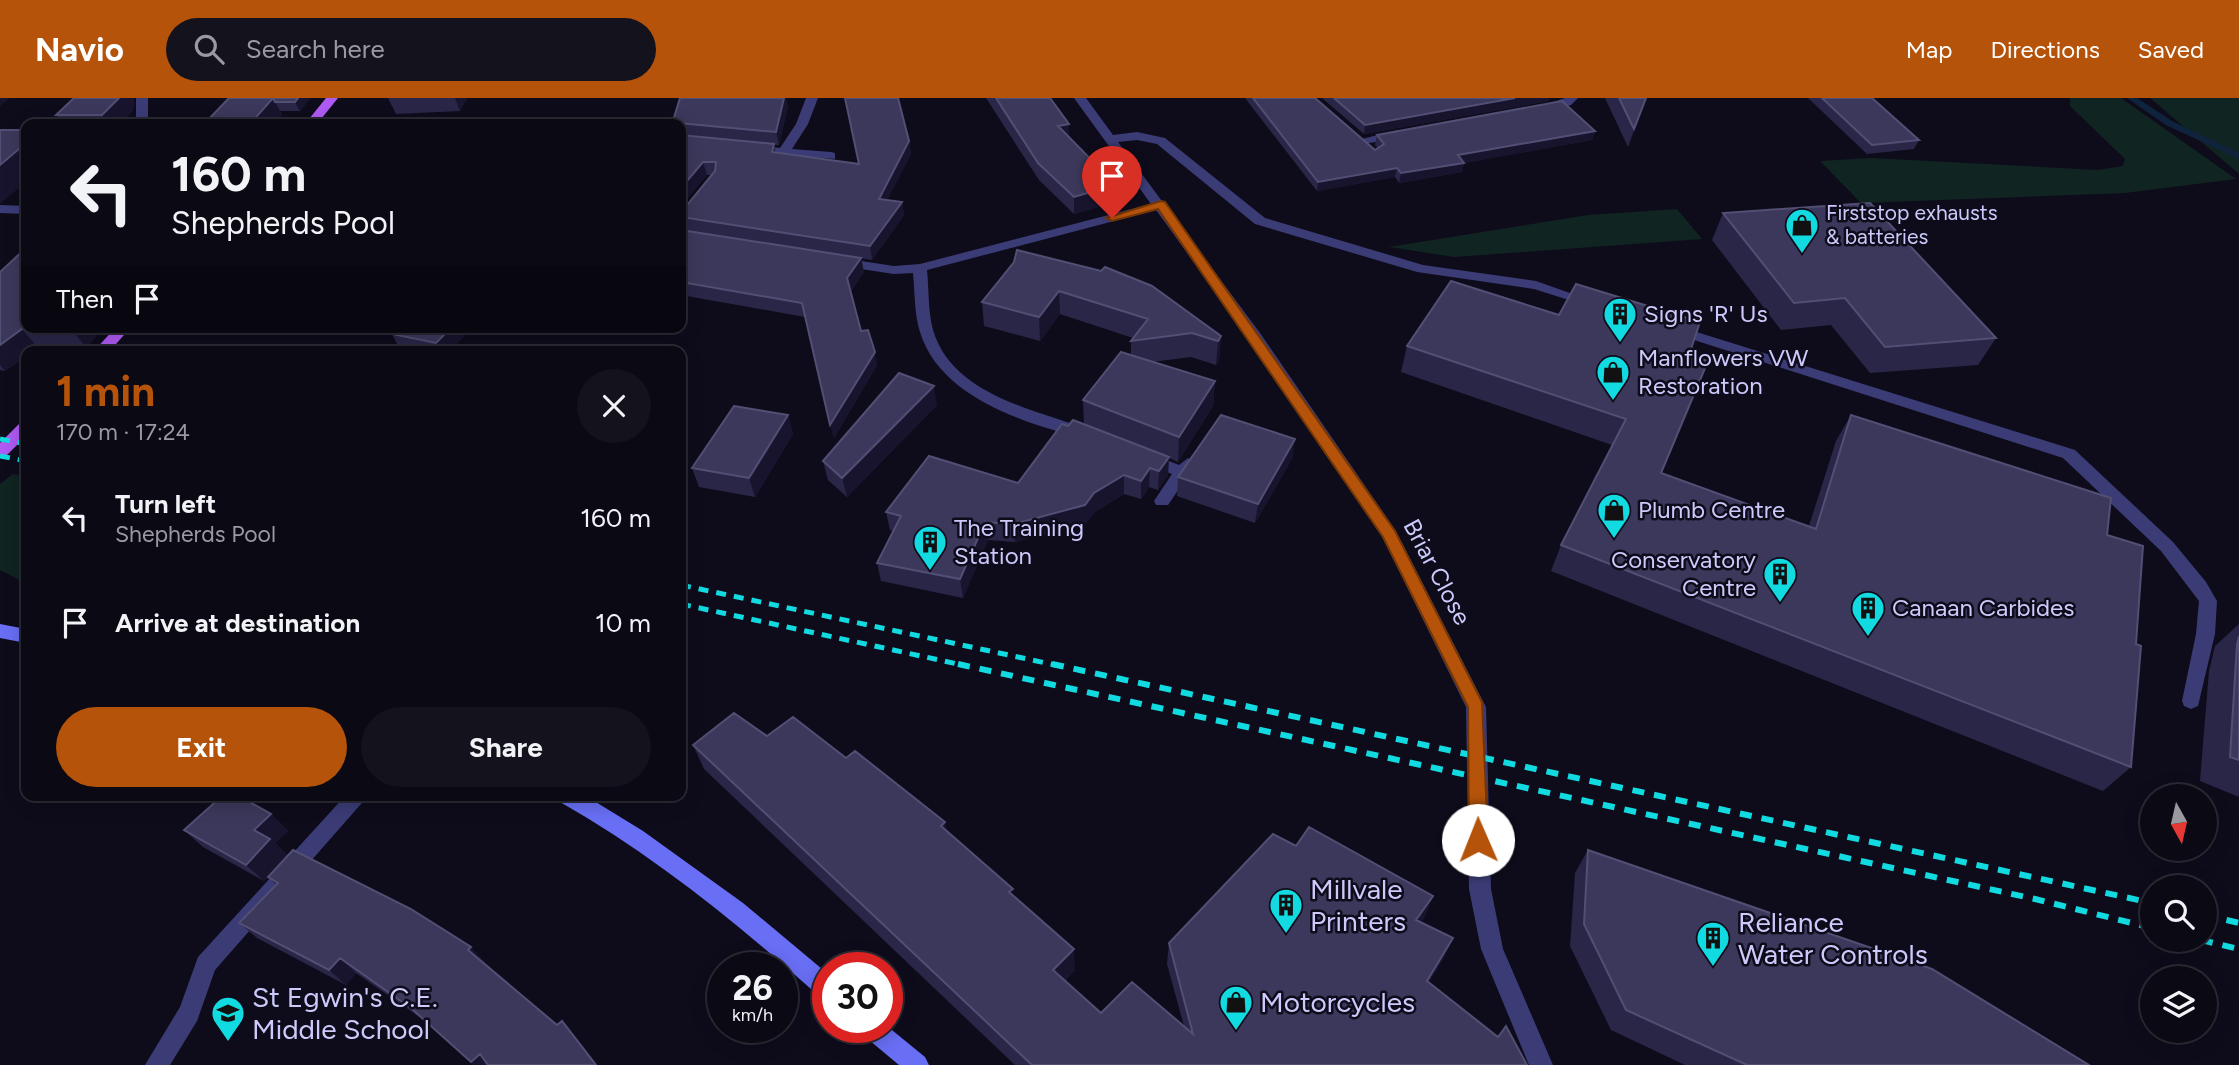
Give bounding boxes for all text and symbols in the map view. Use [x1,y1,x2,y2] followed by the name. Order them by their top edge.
[166,18,656,81] search box
[35,30,124,69] text: Navio
[190,30,228,68] icon: search
[246,33,385,65] text: Search here
[1906,35,1952,64] text: Map
[1990,35,2100,64] text: Directions
[2138,35,2204,64] text: Saved
[171,144,306,203] text: 160 m
[1082,146,1142,218] pin
[56,147,147,238] icon: left
[1093,157,1131,195] icon: arrive
[1826,200,1998,249] place label: Firststop exhausts & batteries
[171,204,395,242] text: Shepherds Pool
[1783,206,1821,255] shop icon: Firststop exhausts & batteries
[128,280,166,318] icon: arrive
[56,283,114,315] text: Then
[1601,295,1639,344] building icon: Signs 'R' Us
[1644,299,1768,328] place label: Signs 'R' Us
[1638,343,1808,400] place label: Manflowers VW Restoration
[1594,353,1632,402] shop icon: Manflowers VW Restoration
[56,366,155,417] text: 1 min
[577,369,651,443] button: close
[56,418,190,446] text: 170 m · 17:24
[115,488,216,520] text: Turn left
[1595,491,1633,540] shop icon: Plumb Centre
[1638,495,1785,524] place label: Plumb Centre
[56,499,94,537] icon: left
[580,502,651,534] text: 160 m
[954,513,1084,570] place label: The Training Station
[1398,514,1477,630] street label: Briar Close
[115,520,276,548] text: Shepherds Pool
[911,523,949,572] building icon: The Training Station
[1611,545,1756,602] place label: Conservatory Centre
[1761,555,1799,604] building icon: Conservatory Centre
[1849,589,1887,638] building icon: Canaan Carbides
[1892,593,2074,622] place label: Canaan Carbides
[56,604,94,642] icon: arrive
[115,607,360,639] text: Arrive at destination
[595,607,651,639] text: 10 m
[56,707,347,787] button: Exit
[361,707,651,787] button: Share
[2140,784,2217,861] north arrow
[2140,784,2217,1043] map controls
[1441,803,1515,877] position arrow
[1310,872,1406,938] place label: Millvale Printers
[2140,875,2217,952] button: search
[1267,886,1305,935] building icon: Millvale Printers
[1738,905,1928,971] place label: Reliance Water Controls
[1694,919,1732,968] building icon: Reliance Water Controls
[812,952,903,1043] speed limit sign: 30
[2140,966,2217,1043] button: layers
[732,967,773,1009] text: 26
[252,980,438,1046] place label: St Egwin's C.E. Middle School
[1217,983,1255,1032] shop icon: Motorcycles
[1260,985,1415,1019] place label: Motorcycles
[209,994,247,1043] school or university icon: St Egwin's C.E. Middle School
[732,1004,773,1026] text: km/h

